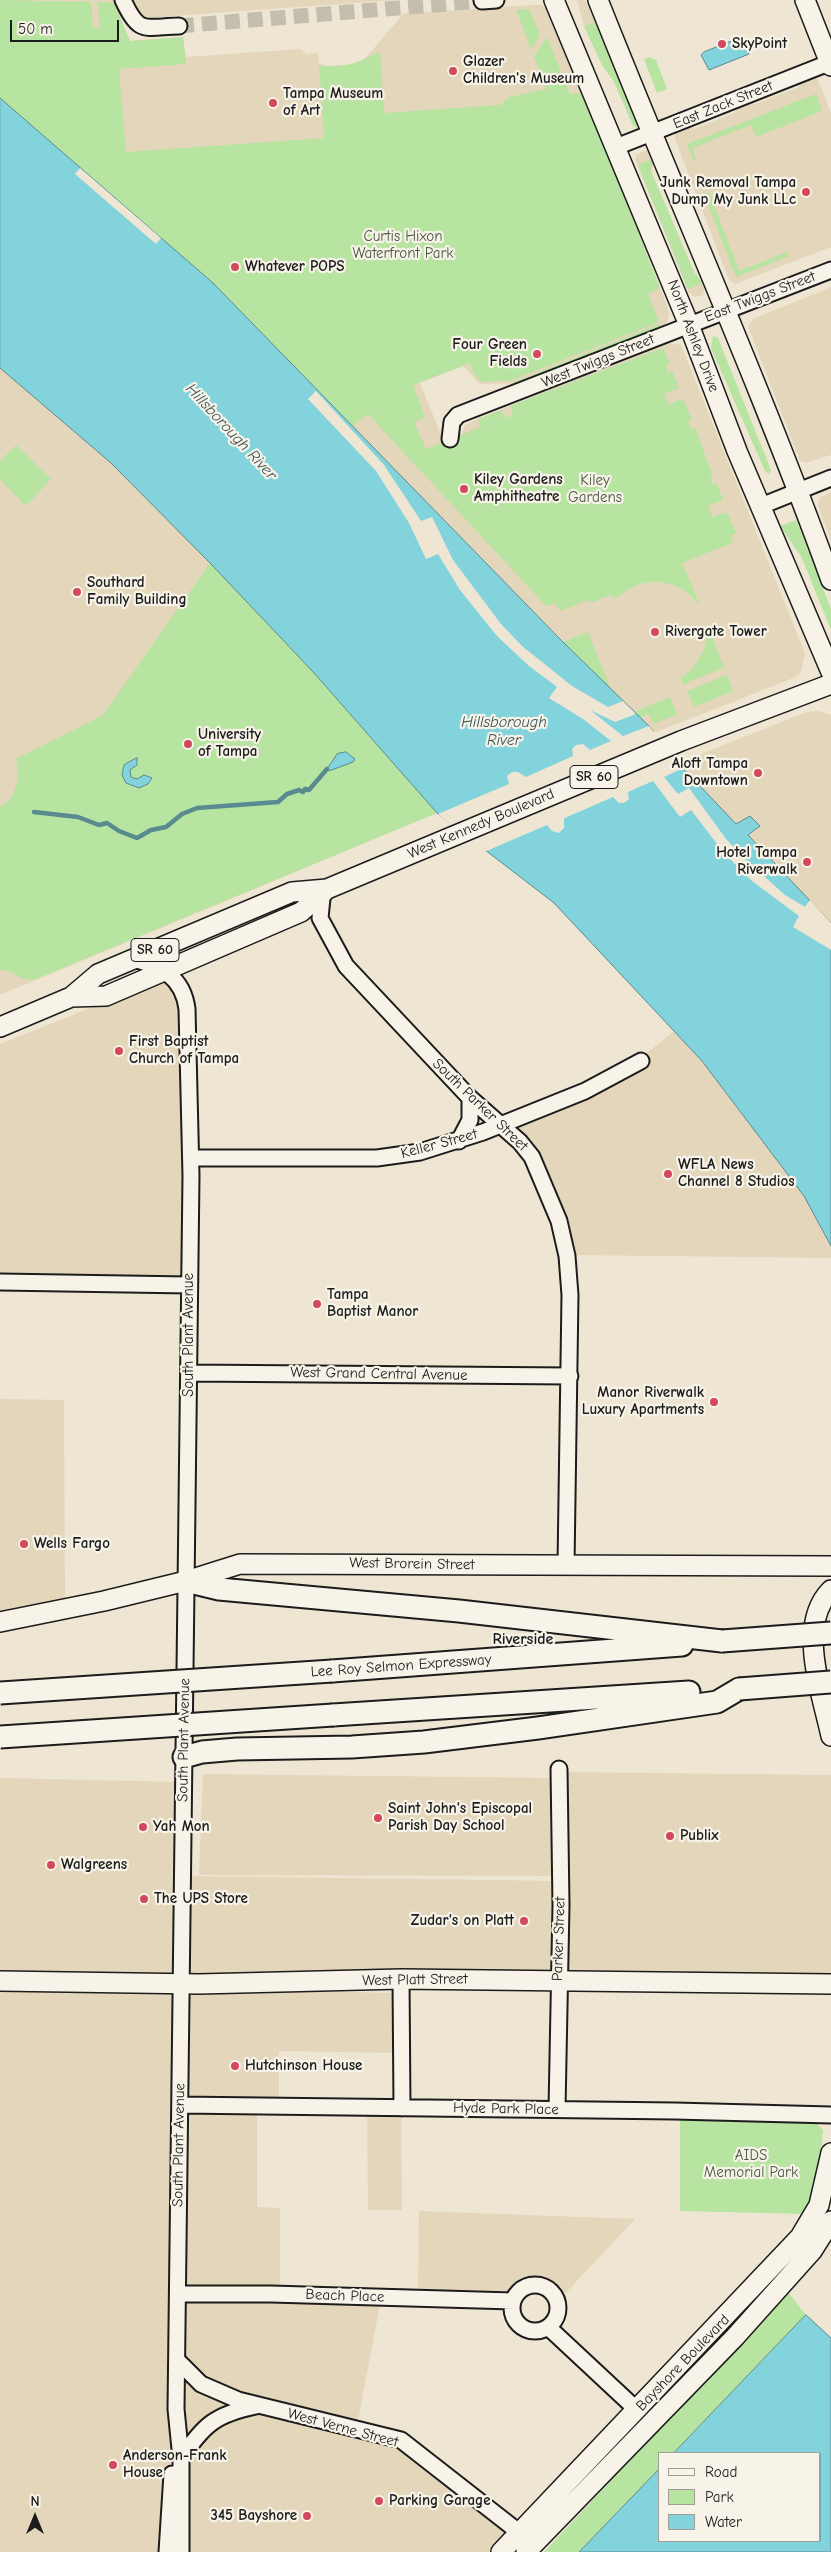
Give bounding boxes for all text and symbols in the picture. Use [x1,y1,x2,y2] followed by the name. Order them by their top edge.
[12,10,121,42] scale bar
[18,20,53,38] text: 50 m
[732,35,787,53] place label: SkyPoint
[716,38,728,50] marker: SkyPoint
[463,53,584,88] place label: Glazer Children's Museum
[447,65,459,77] marker: Glazer Children's Museum
[671,77,775,133] street label: East Zack Street
[283,85,383,120] place label: Tampa Museum of Art
[267,97,279,109] marker: Tampa Museum of Art
[660,174,796,209] place label: Junk Removal Tampa Dump My Junk LLc
[800,186,812,198] marker: Junk Removal Tampa Dump My Junk LLc
[352,228,454,263] park label: Curtis Hixon Waterfront Park
[245,258,344,276] place label: Whatever POPS
[229,261,241,273] marker: Whatever POPS
[702,268,818,326] street label: East Twiggs Street
[663,277,723,395] street label: North Ashley Drive
[539,330,657,392] street label: West Twiggs Street
[452,336,527,371] place label: Four Green Fields
[531,348,543,360] marker: Four Green Fields
[181,380,281,484] water label: Hillsborough River
[474,471,563,506] place label: Kiley Gardens Amphitheatre
[568,472,622,507] park label: Kiley Gardens
[458,483,470,495] marker: Kiley Gardens Amphitheatre
[87,574,187,609] place label: Southard Family Building
[71,586,83,598] marker: Southard Family Building
[665,623,767,641] place label: Rivergate Tower
[649,626,661,638] marker: Rivergate Tower
[461,712,547,750] water label: Hillsborough River
[198,726,261,761] place label: University of Tampa
[182,738,194,750] marker: University of Tampa
[672,755,748,790] place label: Aloft Tampa Downtown
[570,766,618,789] road number: SR 60
[752,767,764,779] marker: Aloft Tampa Downtown
[405,785,557,863] street label: West Kennedy Boulevard
[716,844,797,879] place label: Hotel Tampa Riverwalk
[801,856,813,868] marker: Hotel Tampa Riverwalk
[131,938,179,962] road number: SR 60
[129,1033,239,1068] place label: First Baptist Church of Tampa
[113,1045,125,1057] marker: First Baptist Church of Tampa
[429,1055,531,1155] street label: South Parker Street
[399,1125,479,1163] street label: Keller Street
[678,1156,795,1191] place label: WFLA News Channel 8 Studios
[662,1168,674,1180] marker: WFLA News Channel 8 Studios
[180,1273,198,1397] street label: South Plant Avenue
[327,1286,418,1321] place label: Tampa Baptist Manor
[311,1298,323,1310] marker: Tampa Baptist Manor
[290,1363,468,1385] street label: West Grand Central Avenue
[582,1384,704,1419] place label: Manor Riverwalk Luxury Apartments
[708,1396,720,1408] marker: Manor Riverwalk Luxury Apartments
[34,1535,110,1553] place label: Wells Fargo
[18,1538,30,1550] marker: Wells Fargo
[349,1554,475,1574] street label: West Brorein Street
[493,1629,553,1649] district label: Riverside
[310,1651,492,1681] street label: Lee Roy Selmon Expressway
[174,1678,194,1802] street label: South Plant Avenue
[388,1800,532,1835] place label: Saint John's Episcopal Parish Day School
[372,1812,384,1824] marker: Saint John's Episcopal Parish Day School
[153,1818,210,1836] place label: Yah Mon
[137,1821,149,1833] marker: Yah Mon
[680,1827,718,1845] place label: Publix
[664,1830,676,1842] marker: Publix
[61,1856,127,1874] place label: Walgreens
[45,1859,57,1871] marker: Walgreens
[154,1890,248,1908] place label: The UPS Store
[138,1893,150,1905] marker: The UPS Store
[549,1896,569,1982] street label: Parker Street
[411,1912,514,1930] place label: Zudar's on Platt
[518,1915,530,1927] marker: Zudar's on Platt
[362,1970,468,1990] street label: West Platt Street
[245,2057,362,2075] place label: Hutchinson House
[229,2060,241,2072] marker: Hutchinson House
[169,2083,189,2207] street label: South Plant Avenue
[453,2099,559,2119] street label: Hyde Park Place
[704,2147,798,2182] park label: AIDS Memorial Park
[305,2286,385,2306] street label: Beach Place
[632,2311,734,2415] street label: Bayshore Boulevard
[286,2405,400,2451] street label: West Verne Street
[123,2447,226,2482] place label: Anderson-Frank House
[658,2452,821,2542] legend
[107,2459,119,2471] marker: Anderson-Frank House
[705,2463,737,2481] text: Road
[705,2488,734,2506] text: Park
[10,2492,60,2542] north arrow
[389,2492,491,2510] place label: Parking Garage
[30,2493,40,2510] text: N
[373,2495,385,2507] marker: Parking Garage
[211,2507,297,2525] place label: 345 Bayshore
[301,2510,313,2522] marker: 345 Bayshore
[705,2513,742,2531] text: Water

